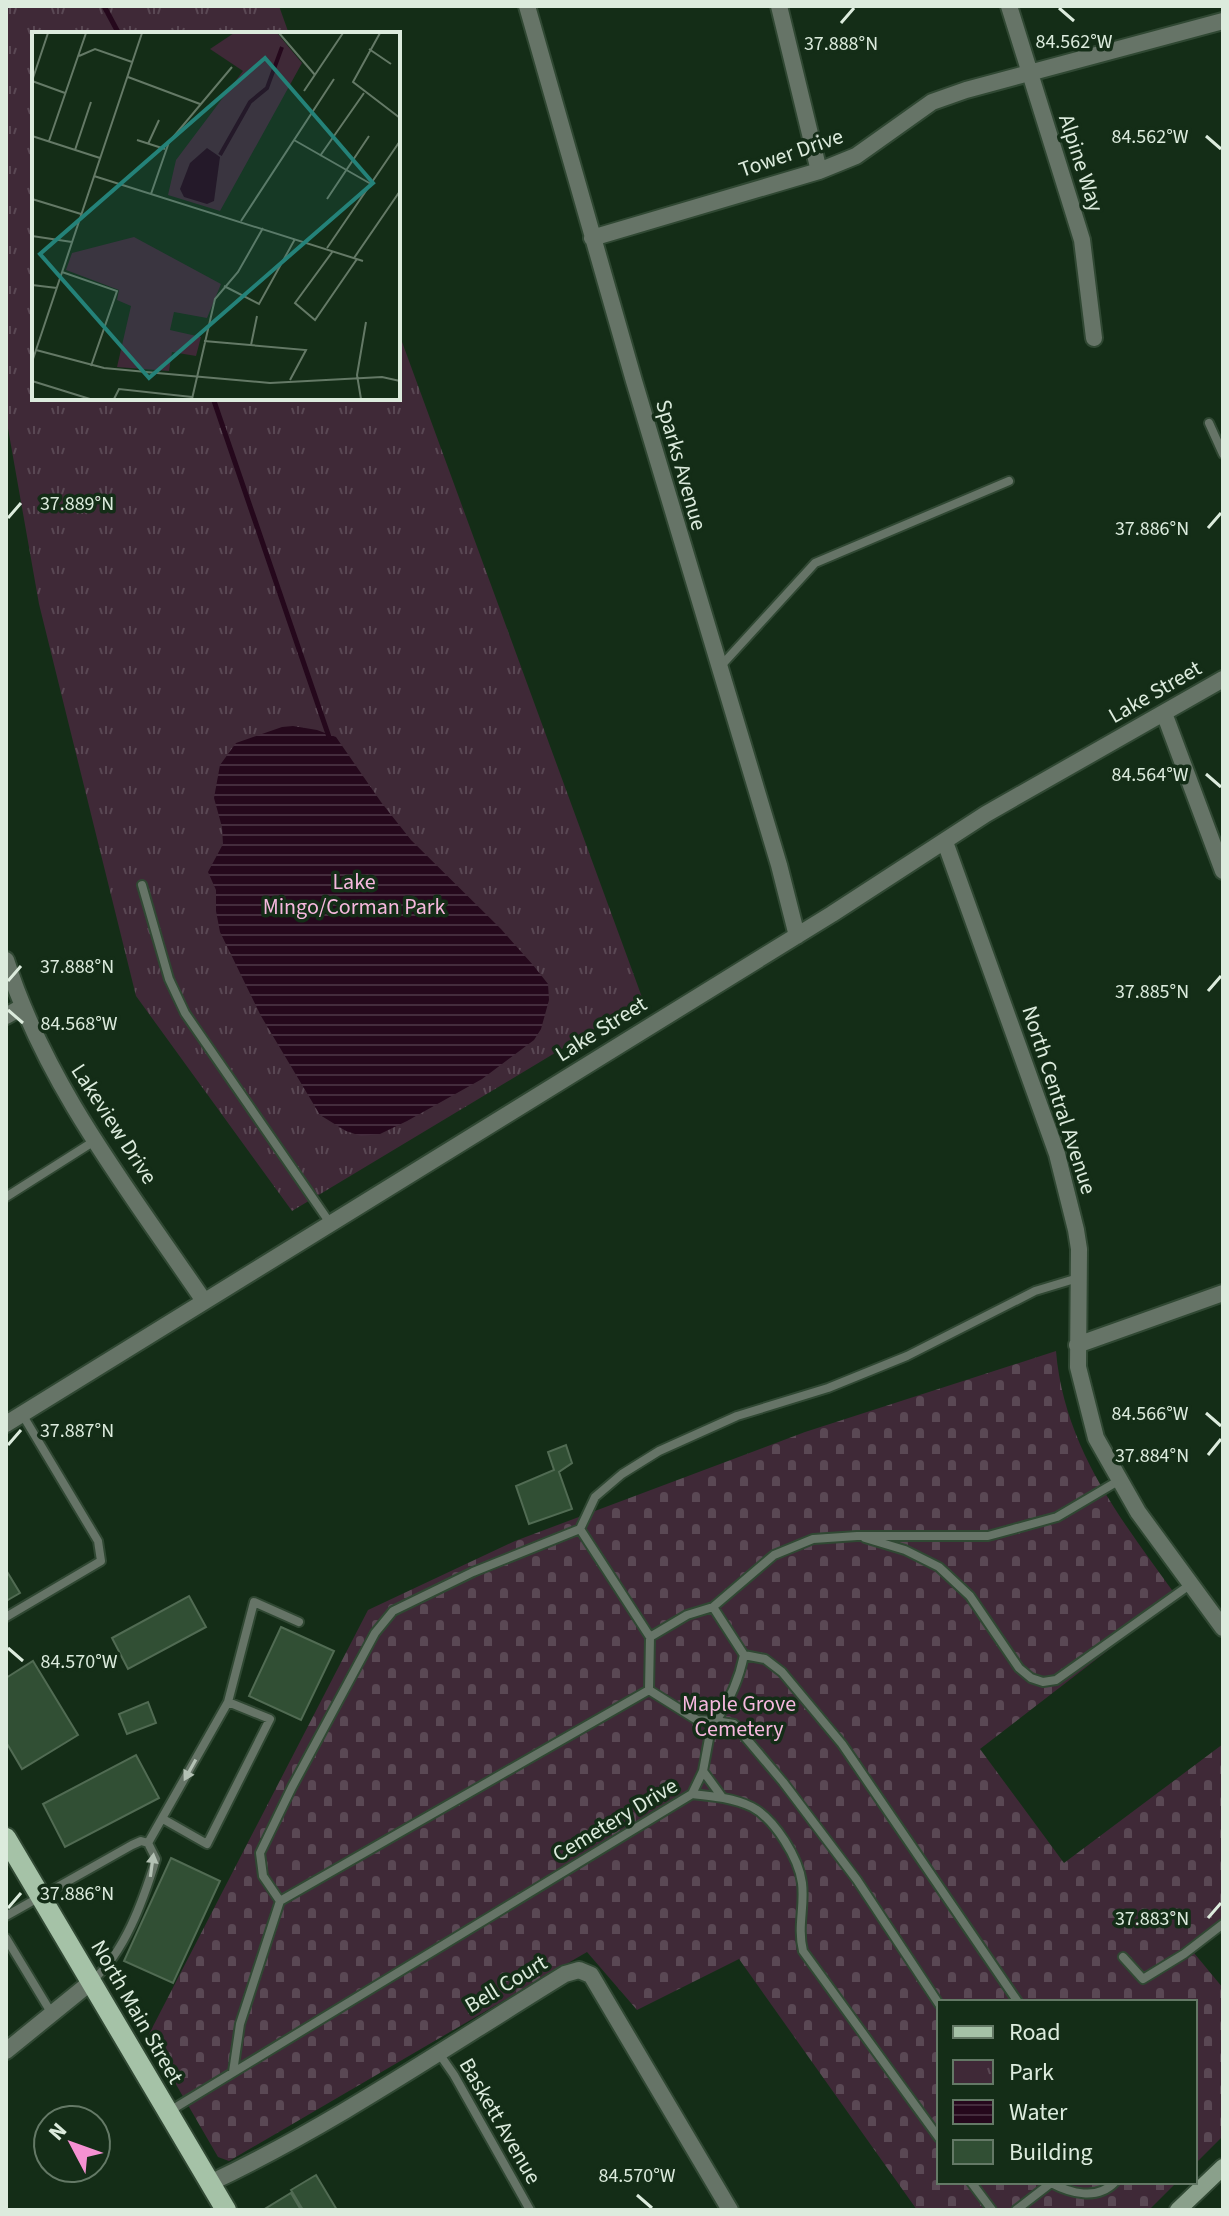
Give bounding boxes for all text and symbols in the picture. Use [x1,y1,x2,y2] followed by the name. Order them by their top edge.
[1035,28,1113,56] text: 84.562°W
[804,30,878,58] text: 37.888°N
[32,32,400,400] inset map
[1050,110,1112,217] street label: Alpine Way
[734,120,848,186] street label: Tower Drive
[1111,123,1189,151] text: 84.562°W
[647,396,715,534] street label: Sparks Avenue
[40,490,114,518] text: 37.889°N
[1115,515,1189,543] text: 37.886°N
[1103,652,1208,732] street label: Lake Street
[1111,761,1189,789] text: 84.564°W
[263,866,445,923] park label: Lake Mingo/Corman Park
[40,953,114,981] text: 37.888°N
[1115,978,1189,1006] text: 37.885°N
[549,988,654,1070] street label: Lake Street
[1013,1002,1105,1198] street label: North Central Avenue
[40,1010,118,1038] text: 84.568°W
[63,1057,165,1191] street label: Lakeview Drive
[1111,1400,1189,1428] text: 84.566°W
[40,1417,114,1445] text: 37.887°N
[1115,1442,1189,1470] text: 37.884°N
[40,1648,118,1676] text: 84.570°W
[682,1688,796,1745] park label: Maple Grove Cemetery
[183,1759,197,1781] one-way arrow
[546,1770,684,1870] street label: Cemetery Drive
[146,1853,159,1878] one-way arrow
[40,1880,114,1908] text: 37.886°N
[1115,1905,1189,1933] text: 37.883°N
[83,1934,192,2090] street label: North Main Street
[459,1947,554,2021] street label: Bell Court
[937,2000,1197,2184] legend
[1009,2015,1061,2050] text: Road
[451,2052,549,2190] street label: Baskett Avenue
[1009,2055,1054,2090] text: Park
[1009,2095,1068,2130] text: Water
[32,2104,112,2184] north arrow
[41,2116,75,2148] text: N
[1009,2135,1093,2170] text: Building
[598,2162,676,2190] text: 84.570°W

